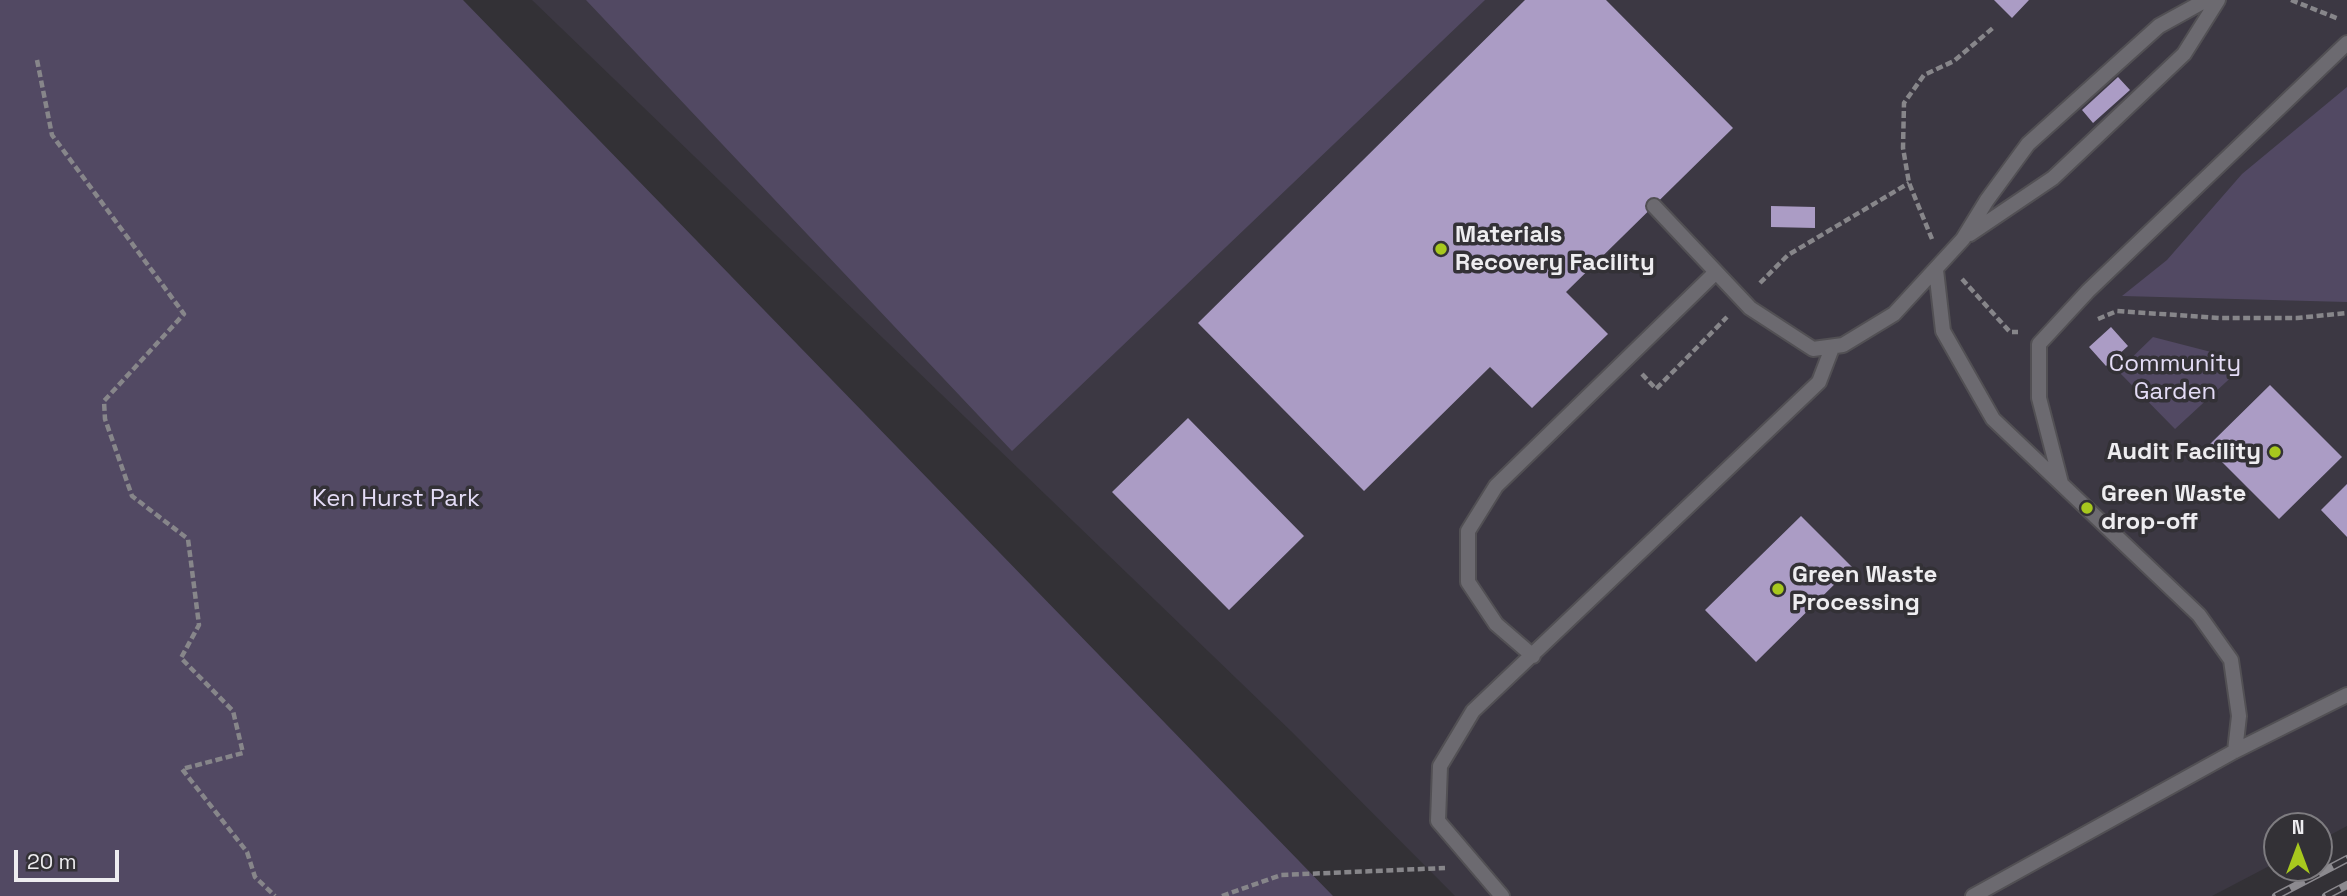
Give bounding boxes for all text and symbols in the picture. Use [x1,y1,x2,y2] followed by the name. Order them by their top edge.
[1455,221,1655,277] place label: Materials Recovery Facility
[1433,241,1449,257] marker: Materials Recovery Facility
[2109,350,2241,406] park label: Community Garden
[2107,438,2261,466] place label: Audit Facility
[2267,444,2283,460] marker: Audit Facility
[2101,480,2246,536] place label: Green Waste drop-off
[312,485,480,513] park label: Ken Hurst Park
[2079,500,2095,516] marker: Green Waste drop-off
[1792,561,1937,617] place label: Green Waste Processing
[1770,581,1786,597] marker: Green Waste Processing
[2263,812,2333,882] north arrow
[2292,815,2304,840] text: N
[18,836,122,880] scale bar
[27,848,77,875] text: 20 m

